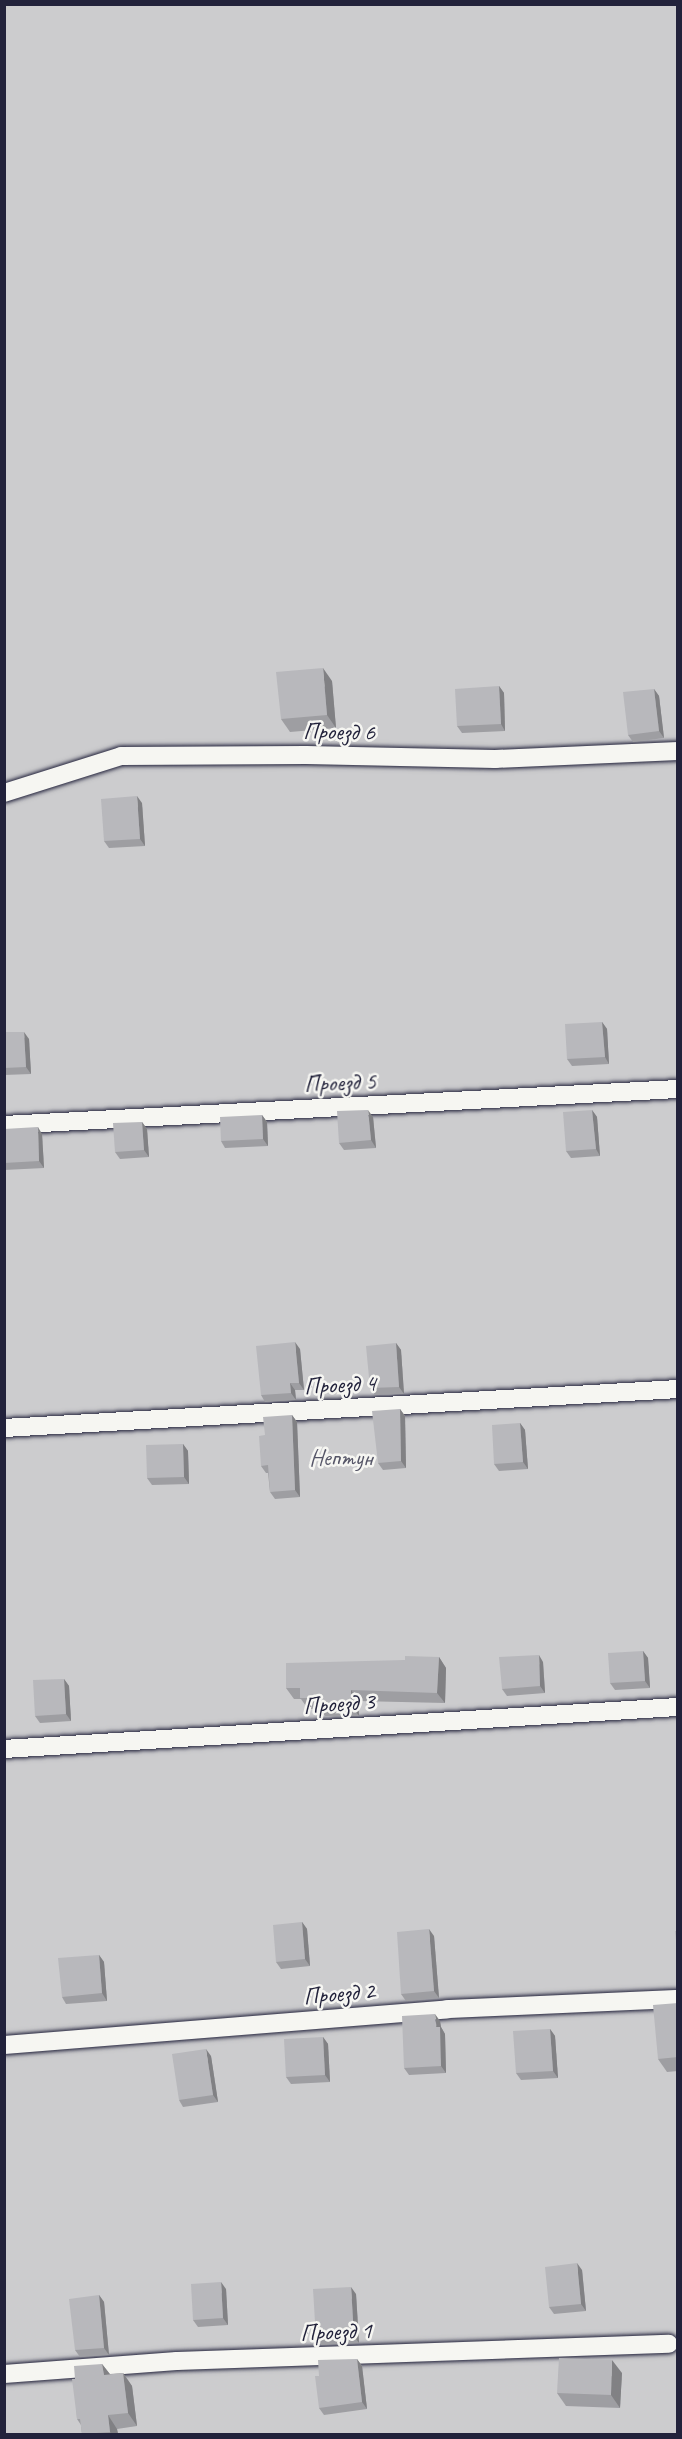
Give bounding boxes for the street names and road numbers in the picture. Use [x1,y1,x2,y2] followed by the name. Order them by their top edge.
[303,717,375,747] street label: Проезд 6
[303,1067,377,1099] street label: Проезд 5
[303,1369,377,1401] street label: Проезд 4
[302,1687,376,1721] street label: Проезд 3
[302,1977,376,2011] street label: Проезд 2
[300,2316,372,2348] street label: Проезд 1

